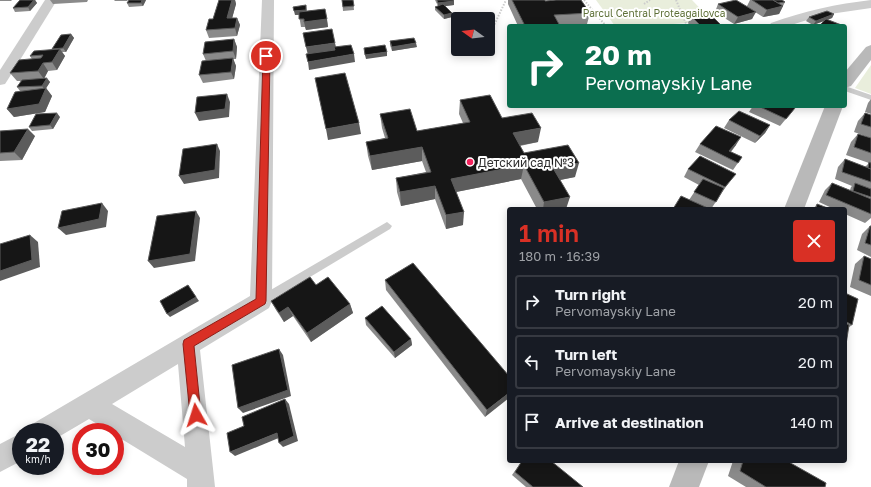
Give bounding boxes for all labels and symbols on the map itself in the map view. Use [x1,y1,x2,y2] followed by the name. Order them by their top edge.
[583,7,725,19] park label: Parcul Central Proteagailovca
[451,12,495,56] north arrow
[249,39,283,73] pin
[478,155,574,170] place label: Детский сад №3
[465,157,475,167] marker: Детский сад №3
[175,394,217,436] position arrow
[72,423,124,475] speed limit sign: 30

